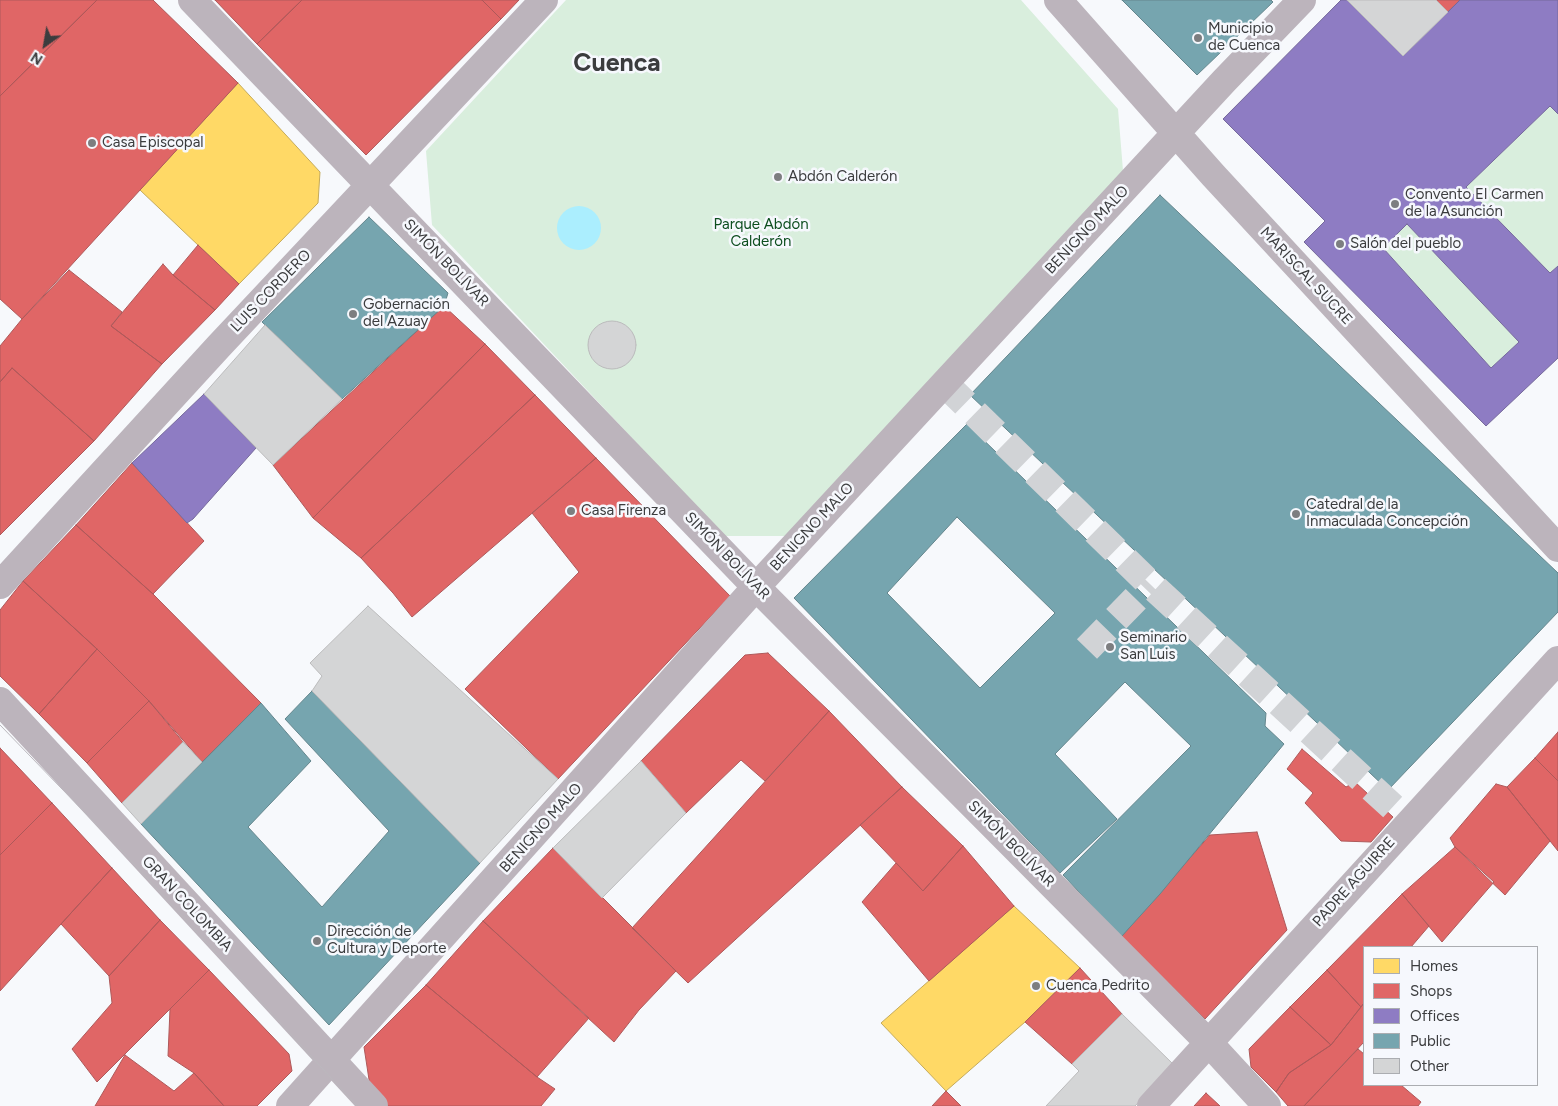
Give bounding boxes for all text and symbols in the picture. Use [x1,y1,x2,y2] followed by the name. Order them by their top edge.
[20,20,70,70] north arrow
[1208,20,1280,55] place label: Municipio de Cuenca
[1192,32,1204,44] marker: Municipio de Cuenca
[28,48,46,68] text: N
[573,49,661,79] district label: Cuenca
[102,134,204,152] place label: Casa Episcopal
[86,137,98,149] marker: Casa Episcopal
[788,168,897,186] place label: Abdón Calderón
[772,171,784,183] marker: Abdón Calderón
[1042,182,1132,278] street label: BENIGNO MALO
[1405,186,1544,221] place label: Convento El Carmen de la Asunción
[1389,198,1401,210] marker: Convento El Carmen de la Asunción
[400,215,492,311] street label: SIMÓN BOLÍVAR
[714,216,808,251] park label: Parque Abdón Calderón
[1256,223,1356,329] street label: MARISCAL SUCRE
[1350,235,1461,253] place label: Salón del pueblo
[1334,238,1346,250] marker: Salón del pueblo
[227,246,315,336] street label: LUIS CORDERO
[363,296,450,331] place label: Gobernación del Azuay
[347,308,359,320] marker: Gobernación del Azuay
[767,479,857,575] street label: BENIGNO MALO
[1306,496,1468,531] place label: Catedral de la Inmaculada Concepción
[581,502,666,520] place label: Casa Firenza
[565,505,577,517] marker: Casa Firenza
[681,508,773,604] street label: SIMÓN BOLÍVAR
[1290,508,1302,520] marker: Catedral de la Inmaculada Concepción
[1120,629,1187,664] place label: Seminario San Luis
[1104,641,1116,653] marker: Seminario San Luis
[496,780,586,876] street label: BENIGNO MALO
[964,797,1058,891] street label: SIMÓN BOLÍVAR
[1309,833,1399,931] street label: PADRE AGUIRRE
[138,853,236,955] street label: GRAN COLOMBIA
[327,923,447,958] place label: Dirección de Cultura y Deporte
[311,935,323,947] marker: Dirección de Cultura y Deporte
[1363,946,1538,1086] legend
[1410,957,1458,975] text: Homes
[1046,977,1150,995] place label: Cuenca Pedrito
[1030,980,1042,992] marker: Cuenca Pedrito
[1410,982,1452,1000] text: Shops
[1410,1007,1460,1025] text: Offices
[1410,1032,1451,1050] text: Public
[1410,1057,1449,1075] text: Other

